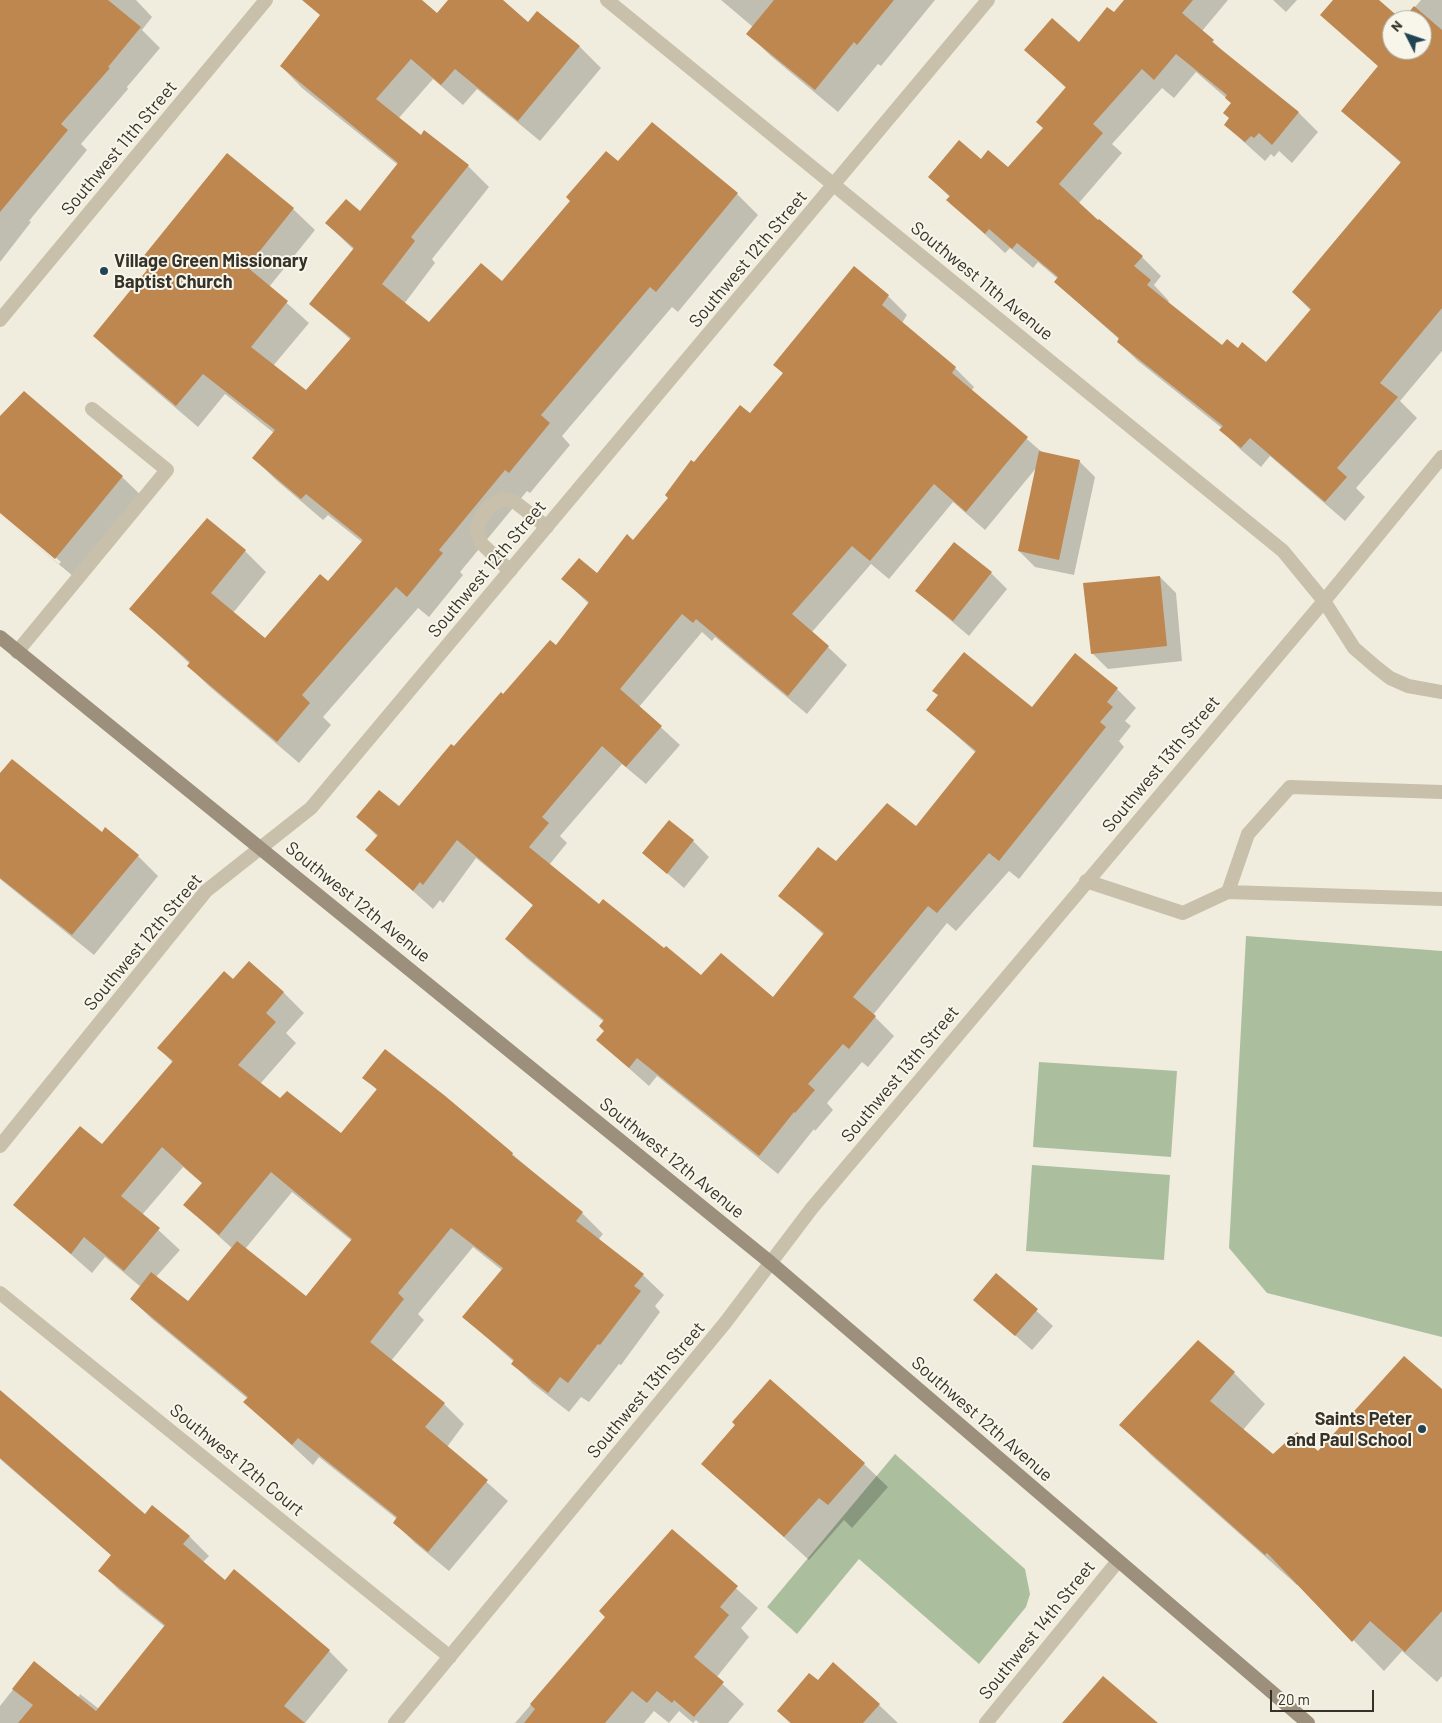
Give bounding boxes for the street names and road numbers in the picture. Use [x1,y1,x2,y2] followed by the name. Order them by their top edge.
[57,76,181,220] street label: Southwest 11th Street
[684,186,812,332] street label: Southwest 12th Street
[907,217,1057,345] street label: Southwest 11th Avenue
[423,496,551,642] street label: Southwest 12th Street
[1098,691,1224,837] street label: Southwest 13th Street
[281,837,435,967] street label: Southwest 12th Avenue
[79,869,207,1015] street label: Southwest 12th Street
[837,1001,963,1147] street label: Southwest 13th Street
[595,1093,749,1223] street label: Southwest 12th Avenue
[583,1317,709,1463] street label: Southwest 13th Street
[907,1352,1057,1486] street label: Southwest 12th Avenue
[166,1399,308,1521] street label: Southwest 12th Court
[974,1556,1100,1704] street label: Southwest 14th Street

